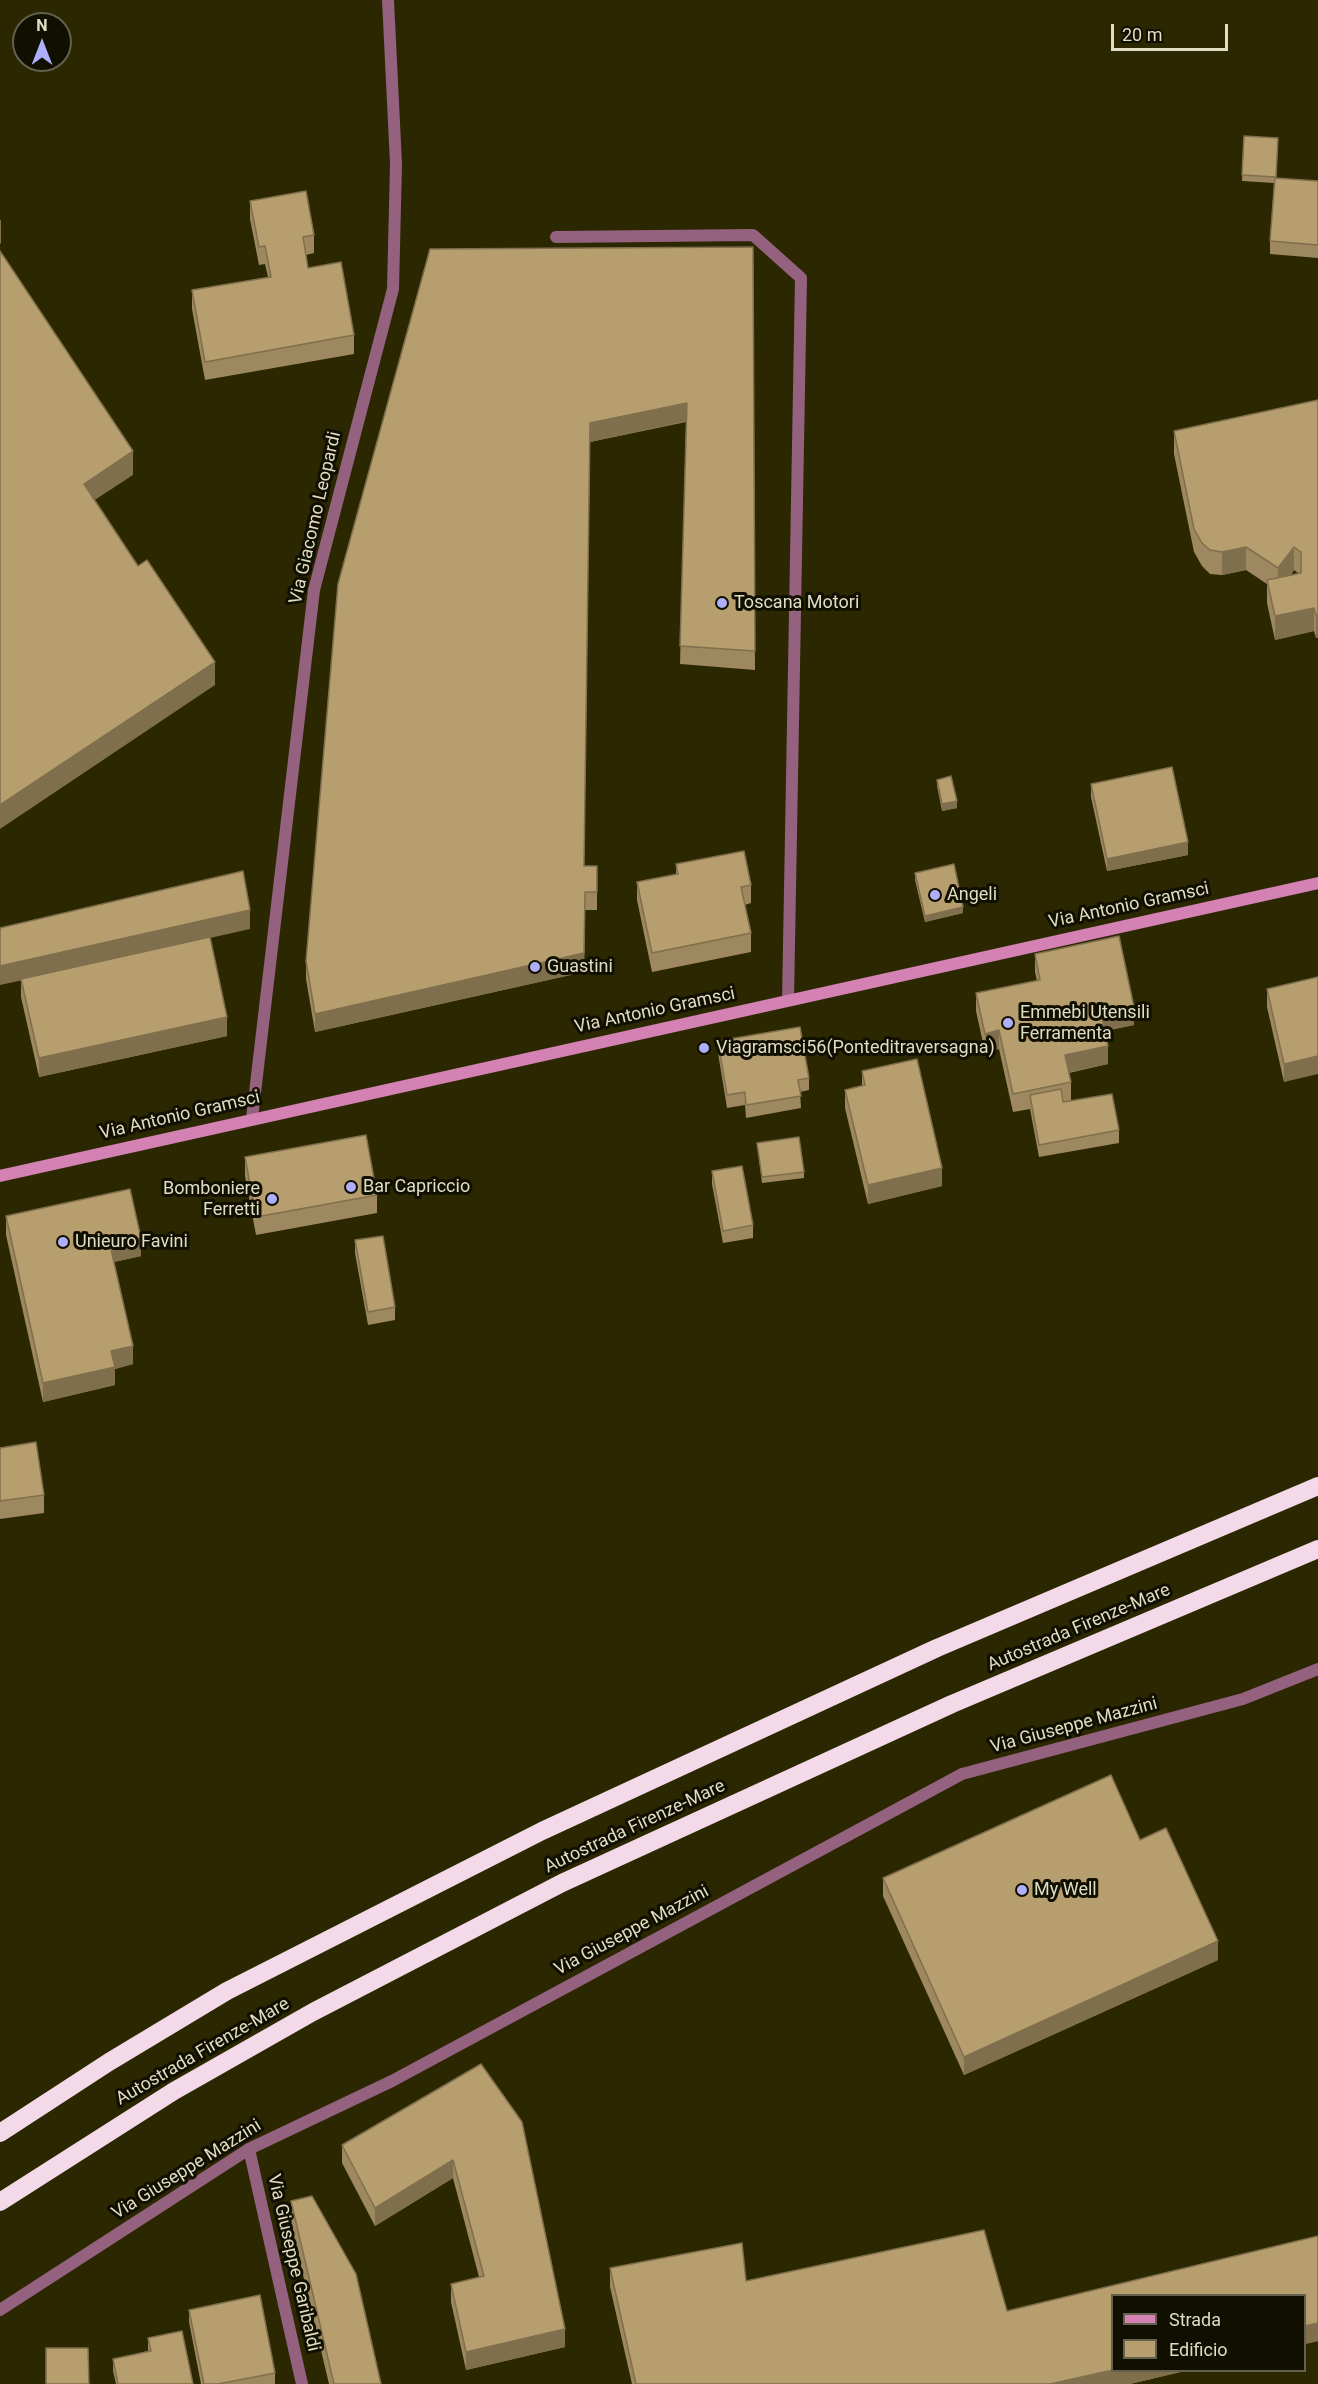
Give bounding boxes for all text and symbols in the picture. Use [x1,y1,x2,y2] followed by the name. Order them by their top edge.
[12,12,72,72] north arrow
[1114,12,1231,50] scale bar
[36,16,48,35] text: N
[1122,24,1162,45] text: 20 m
[286,430,346,606] street label: Via Giacomo Leopardi
[734,592,859,614] place label: Toscana Motori
[715,596,729,610] marker: Toscana Motori
[1047,878,1211,934] street label: Via Antonio Gramsci
[947,884,997,906] place label: Angeli
[928,888,942,902] marker: Angeli
[547,956,613,978] place label: Guastini
[528,960,542,974] marker: Guastini
[573,983,737,1039] street label: Via Antonio Gramsci
[1020,1002,1150,1044] place label: Emmebi Utensili Ferramenta
[1001,1016,1015,1030] marker: Emmebi Utensili Ferramenta
[716,1037,995,1059] place label: Viagramsci56(Ponteditraversagna)
[697,1041,711,1055] marker: Viagramsci56(Ponteditraversagna)
[98,1087,262,1145] street label: Via Antonio Gramsci
[363,1176,470,1198] place label: Bar Capriccio
[163,1178,260,1220] place label: Bomboniere Ferretti
[344,1180,358,1194] marker: Bar Capriccio
[265,1192,279,1206] marker: Bomboniere Ferretti
[75,1231,188,1253] place label: Unieuro Favini
[56,1235,70,1249] marker: Unieuro Favini
[984,1580,1174,1676] street label: Autostrada Firenze-Mare
[988,1693,1160,1759] street label: Via Giuseppe Mazzini
[541,1776,729,1878] street label: Autostrada Firenze-Mare
[1034,1879,1097,1901] place label: My Well
[551,1881,713,1981] street label: Via Giuseppe Mazzini
[1015,1883,1029,1897] marker: My Well
[112,1993,294,2111] street label: Autostrada Firenze-Mare
[108,2115,266,2225] street label: Via Giuseppe Mazzini
[262,2172,324,2354] street label: Via Giuseppe Garibaldi
[1111,2294,1306,2372] legend
[1169,2309,1221,2330] text: Strada
[1169,2339,1228,2360] text: Edificio

